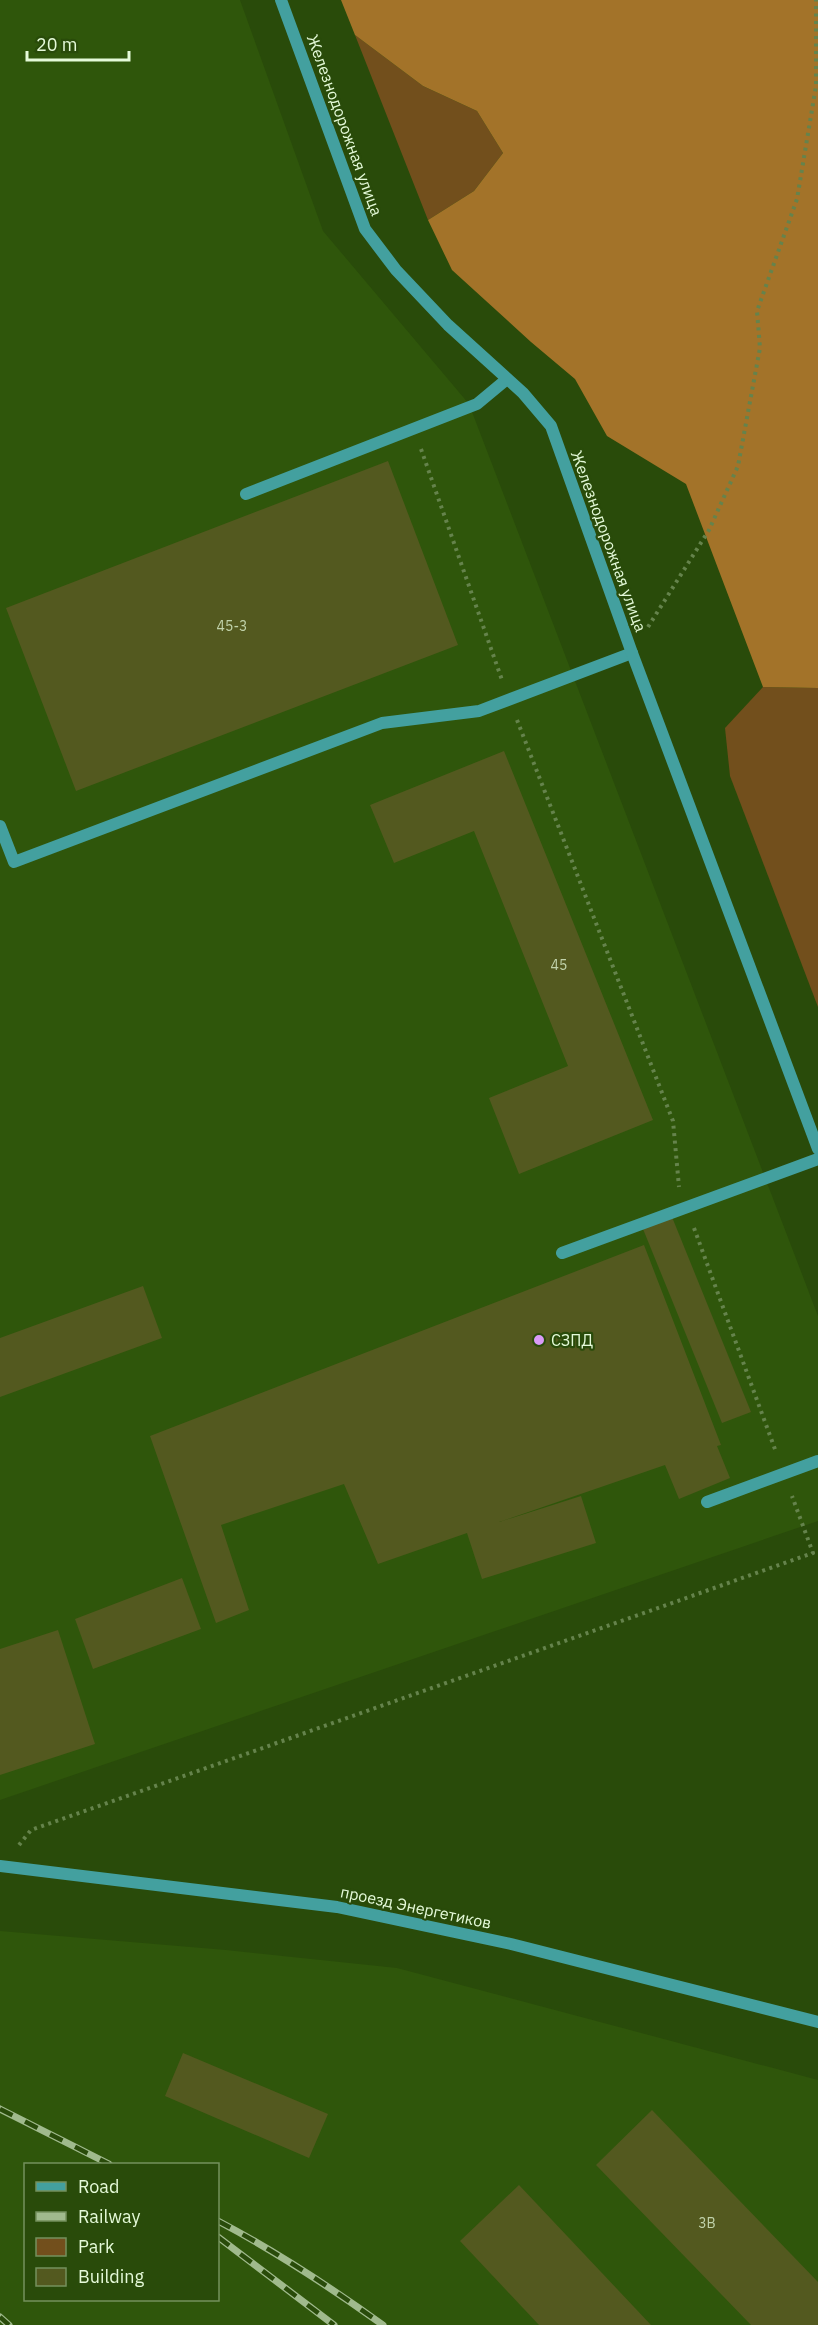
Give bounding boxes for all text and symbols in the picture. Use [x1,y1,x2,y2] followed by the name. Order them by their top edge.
[27,24,129,62] scale bar
[303,32,387,219] street label: Железнодорожная улица
[36,33,78,56] text: 20 m
[567,448,651,635] street label: Железнодорожная улица
[217,617,247,635] house number: 45-3
[551,956,567,974] house number: 45
[551,1330,593,1350] place label: СЗПД
[532,1333,546,1347] marker: СЗПД
[339,1881,493,1933] street label: проезд Энергетиков
[24,2163,219,2301] legend
[78,2175,119,2198] text: Road
[78,2205,140,2228] text: Railway
[698,2214,716,2232] house number: 3В
[78,2235,115,2258] text: Park
[78,2265,145,2288] text: Building

